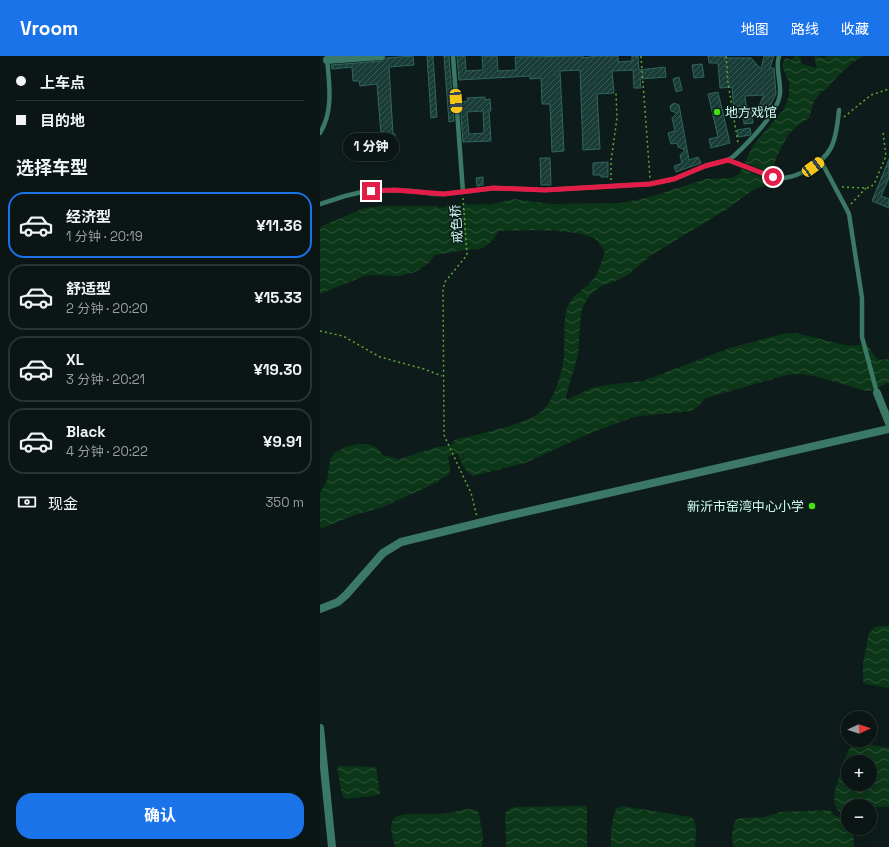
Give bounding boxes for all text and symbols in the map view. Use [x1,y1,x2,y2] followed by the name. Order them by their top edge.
[20,16,78,41] text: Vroom
[741,20,769,38] text: 地图
[791,20,819,38] text: 路线
[841,20,869,38] text: 收藏
[40,73,85,92] text: 上车点
[449,89,463,113] car
[725,104,777,121] place label: 地方戏馆
[712,107,722,117] marker: 地方戏馆
[40,111,85,130] text: 目的地
[343,133,399,161] callout: 1 分钟
[353,138,389,155] text: 1 分钟
[800,155,826,179] car
[16,156,88,179] text: 选择车型
[764,168,782,186] route start
[362,182,380,200] route end
[447,204,466,244] street label: 戒色桥
[18,207,54,243] icon: car
[66,207,111,226] text: 经济型
[256,216,302,235] text: ¥11.36
[66,228,143,245] text: 1 分钟 · 20:19
[18,279,54,315] icon: car
[66,279,111,298] text: 舒适型
[254,288,302,307] text: ¥15.33
[66,300,148,317] text: 2 分钟 · 20:20
[66,350,84,369] text: XL
[18,351,54,387] icon: car
[253,360,302,379] text: ¥19.30
[66,371,145,388] text: 3 分钟 · 20:21
[66,422,106,441] text: Black
[18,423,54,459] icon: car
[263,432,302,451] text: ¥9.91
[66,443,148,460] text: 4 分钟 · 20:22
[16,491,38,513] icon: cash
[48,494,78,513] text: 现金
[266,494,304,511] text: 350 m
[687,498,804,515] place label: 新沂市窑湾中心小学
[807,501,817,511] marker: 新沂市窑湾中心小学
[841,711,877,747] north arrow
[841,711,877,835] map controls
[841,755,877,791] button: +
[16,793,304,839] button: 确认
[841,799,877,835] button: −

